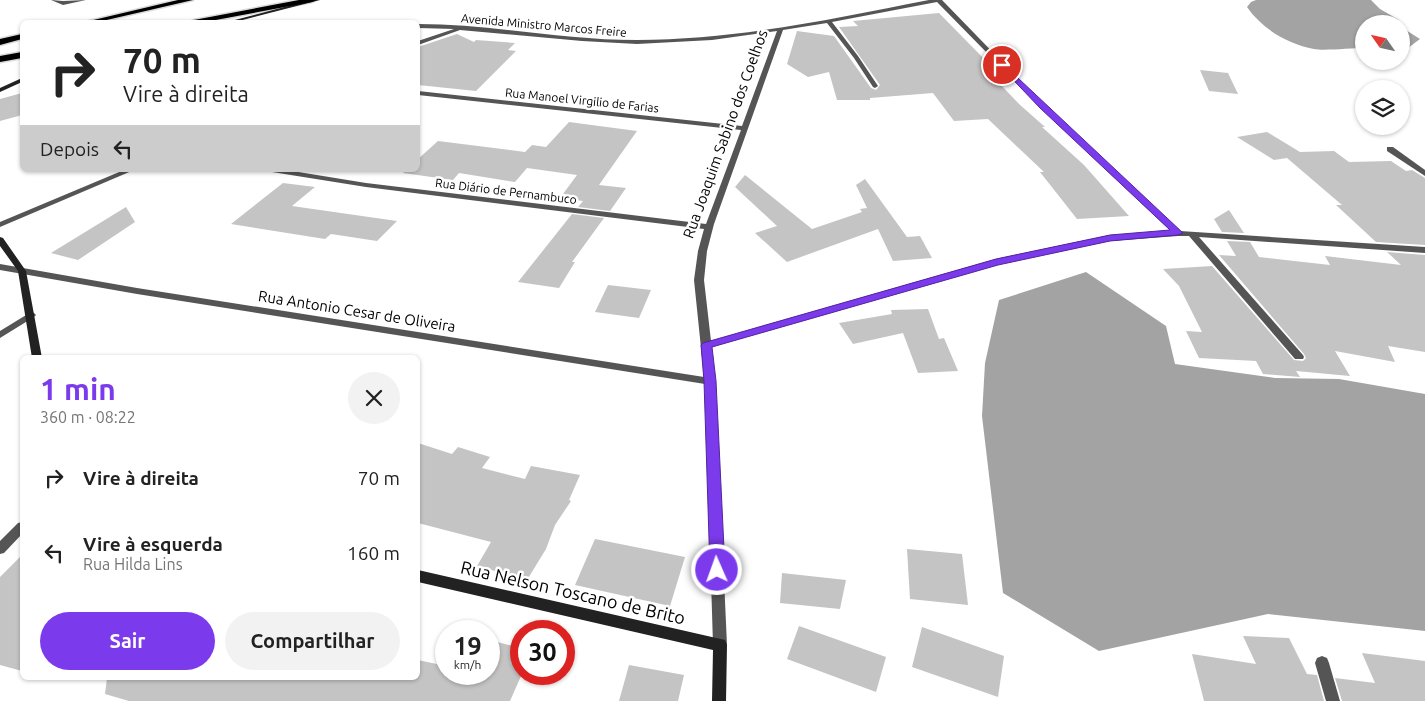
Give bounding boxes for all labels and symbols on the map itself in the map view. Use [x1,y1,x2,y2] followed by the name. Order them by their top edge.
[461,11,627,39] street label: Avenida Ministro Marcos Freire
[1355,15,1410,70] north arrow
[679,27,771,241] street label: Rua Joaquim Sabino dos Coelhos
[981,44,1023,86] pin
[504,85,660,115] street label: Rua Manoel Virgilio de Farias
[435,176,577,206] street label: Rua Diário de Pernambuco
[257,287,457,335] street label: Rua Antonio Cesar de Oliveira
[690,543,742,595] position arrow
[459,556,687,628] street label: Rua Nelson Toscano de Brito
[510,620,575,685] speed limit sign: 30

